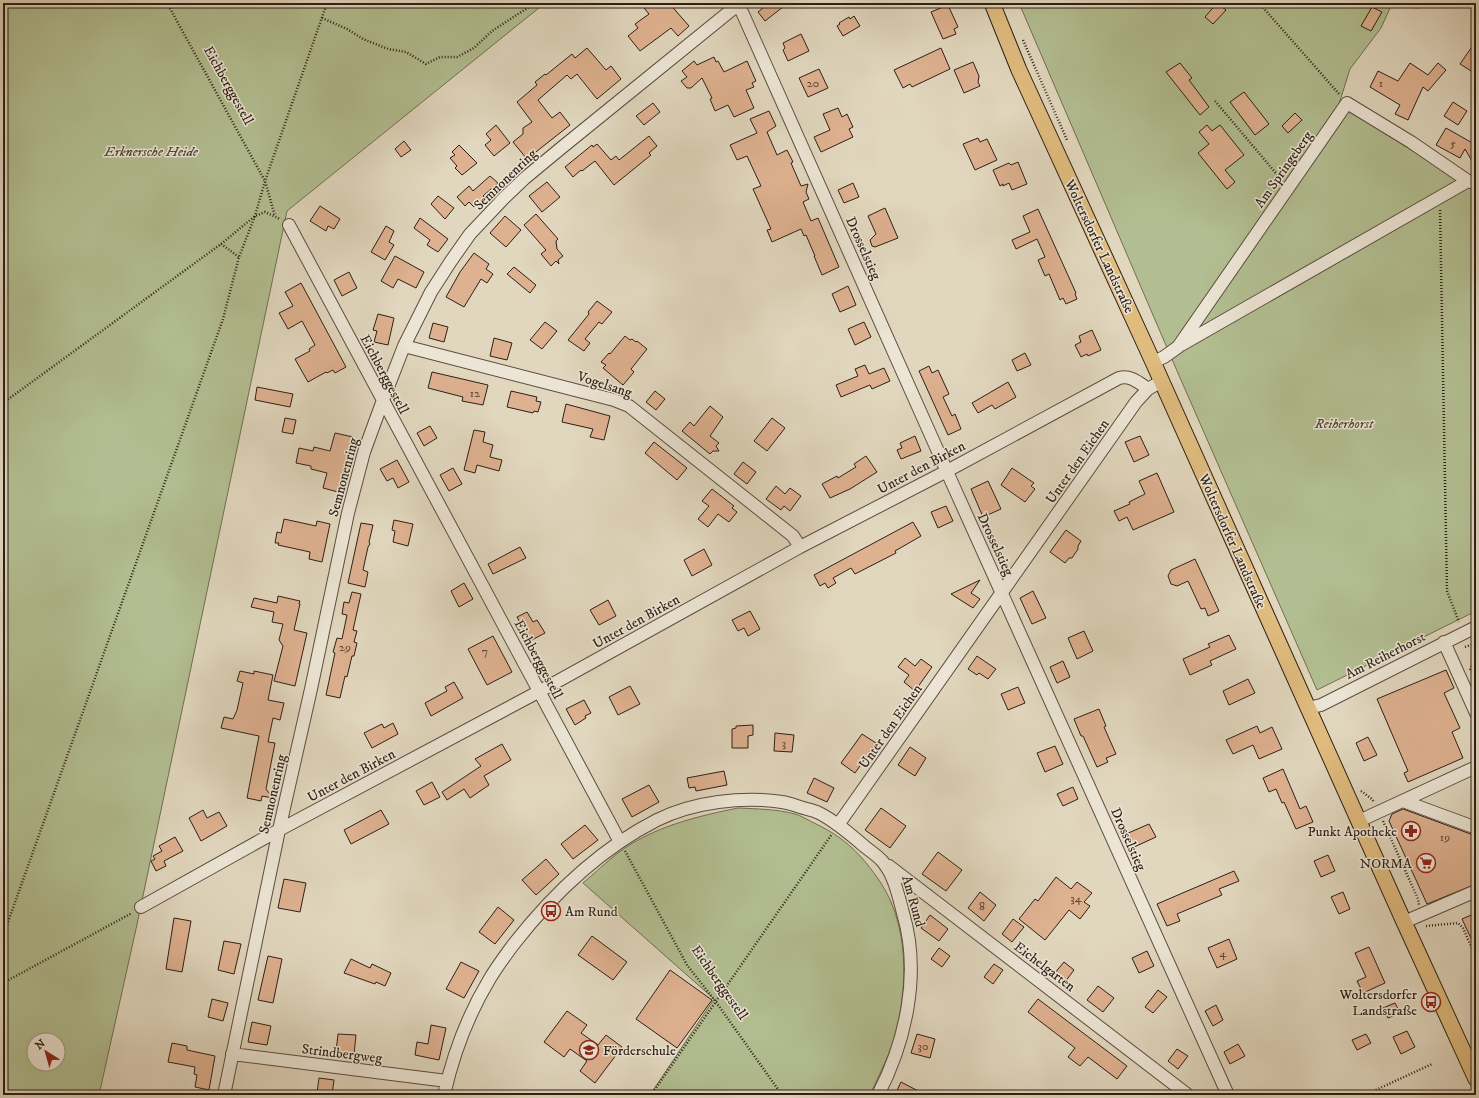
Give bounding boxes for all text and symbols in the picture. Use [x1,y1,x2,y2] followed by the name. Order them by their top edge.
[199,43,258,129] street label: Eichberggestell
[807,76,819,91] house number: 20
[1379,76,1383,91] house number: 1
[1251,127,1317,212] street label: Am Springeberg
[1450,136,1456,151] house number: 5
[103,143,199,161] park label: Erknersche Heide
[470,145,541,214] street label: Semnonenring
[1060,176,1138,316] street label: Woltersdorfer Landstraße
[841,214,885,283] street label: Drosselstieg
[356,332,413,418] street label: Eichberggestell
[574,367,635,402] street label: Vogelsang
[470,386,480,401] house number: 12
[1042,415,1114,507] street label: Unter den Eichen
[1314,415,1375,433] park label: Reiherhorst
[325,436,363,519] street label: Semnonenring
[875,437,969,499] street label: Unter den Birken
[1194,470,1270,612] street label: Woltersdorfer Landstraße
[973,510,1018,579] street label: Drosselstieg
[590,590,684,653] street label: Unter den Birken
[510,617,567,703] street label: Eichberggestell
[1342,628,1429,684] street label: Am Reiherhorst
[339,640,351,655] house number: 29
[482,644,488,659] house number: 7
[855,680,927,772] street label: Unter den Eichen
[782,736,786,751] house number: 3
[305,745,399,807] street label: Unter den Birken
[255,753,291,836] street label: Semnonenring
[1106,805,1150,874] street label: Drosselstieg
[1400,820,1422,842] pharmacy icon: Punkt Apotheke
[1308,823,1397,841] place label: Punkt Apotheke
[1440,830,1450,845] house number: 19
[1415,852,1437,874] supermarket icon: NORMA
[1360,855,1413,873] place label: NORMA
[897,873,929,929] street label: Am Rund
[1070,891,1083,906] house number: 34
[979,899,985,914] house number: 8
[540,900,562,922] bus stop icon: Am Rund
[565,903,618,921] place label: Am Rund
[1010,938,1079,996] street label: Eichelgarten
[687,942,752,1024] street label: Eichberggestell
[1220,946,1228,961] house number: 4
[1338,986,1418,1020] place label: Woltersdorfer Landstraße
[1420,991,1442,1013] bus stop icon: Woltersdorfer Landstraße
[26,1032,66,1072] north arrow
[33,1037,48,1053] text: N
[578,1039,600,1061] school or university icon: Förderschule
[918,1039,928,1054] house number: 30
[301,1040,383,1068] street label: Strindbergweg
[603,1042,676,1060] place label: Förderschule

